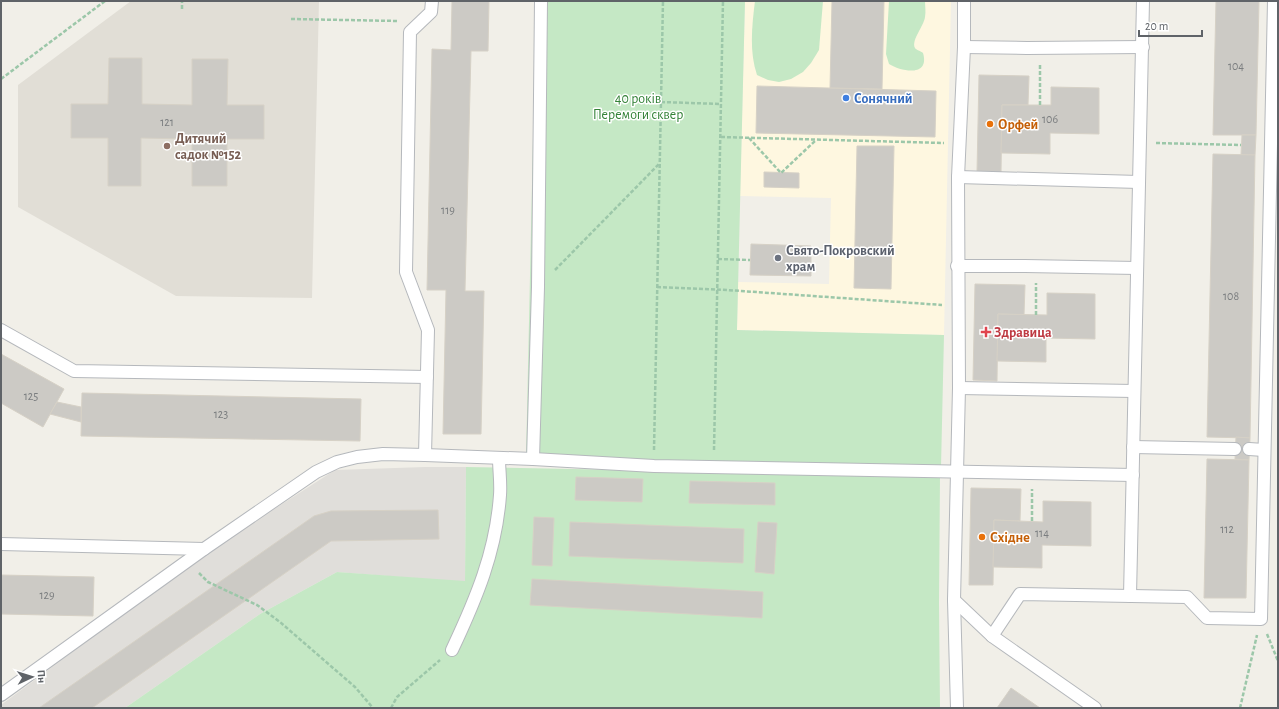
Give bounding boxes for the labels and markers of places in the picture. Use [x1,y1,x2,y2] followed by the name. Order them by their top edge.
[854,92,913,106] place label: Сонячний
[841,93,851,103] marker: Сонячний
[998,118,1038,132] place label: Орфей
[985,119,995,129] marker: Орфей
[175,132,241,162] place label: Дитячий садок №152
[162,141,172,151] marker: Дитячий садок №152
[786,244,895,274] place label: Свято-Покровский храм
[773,253,783,263] marker: Свято-Покровский храм
[994,326,1052,340] place label: Здравица
[981,327,991,337] marker: Здравица
[990,531,1030,545] place label: Східне
[977,532,987,542] marker: Східне

